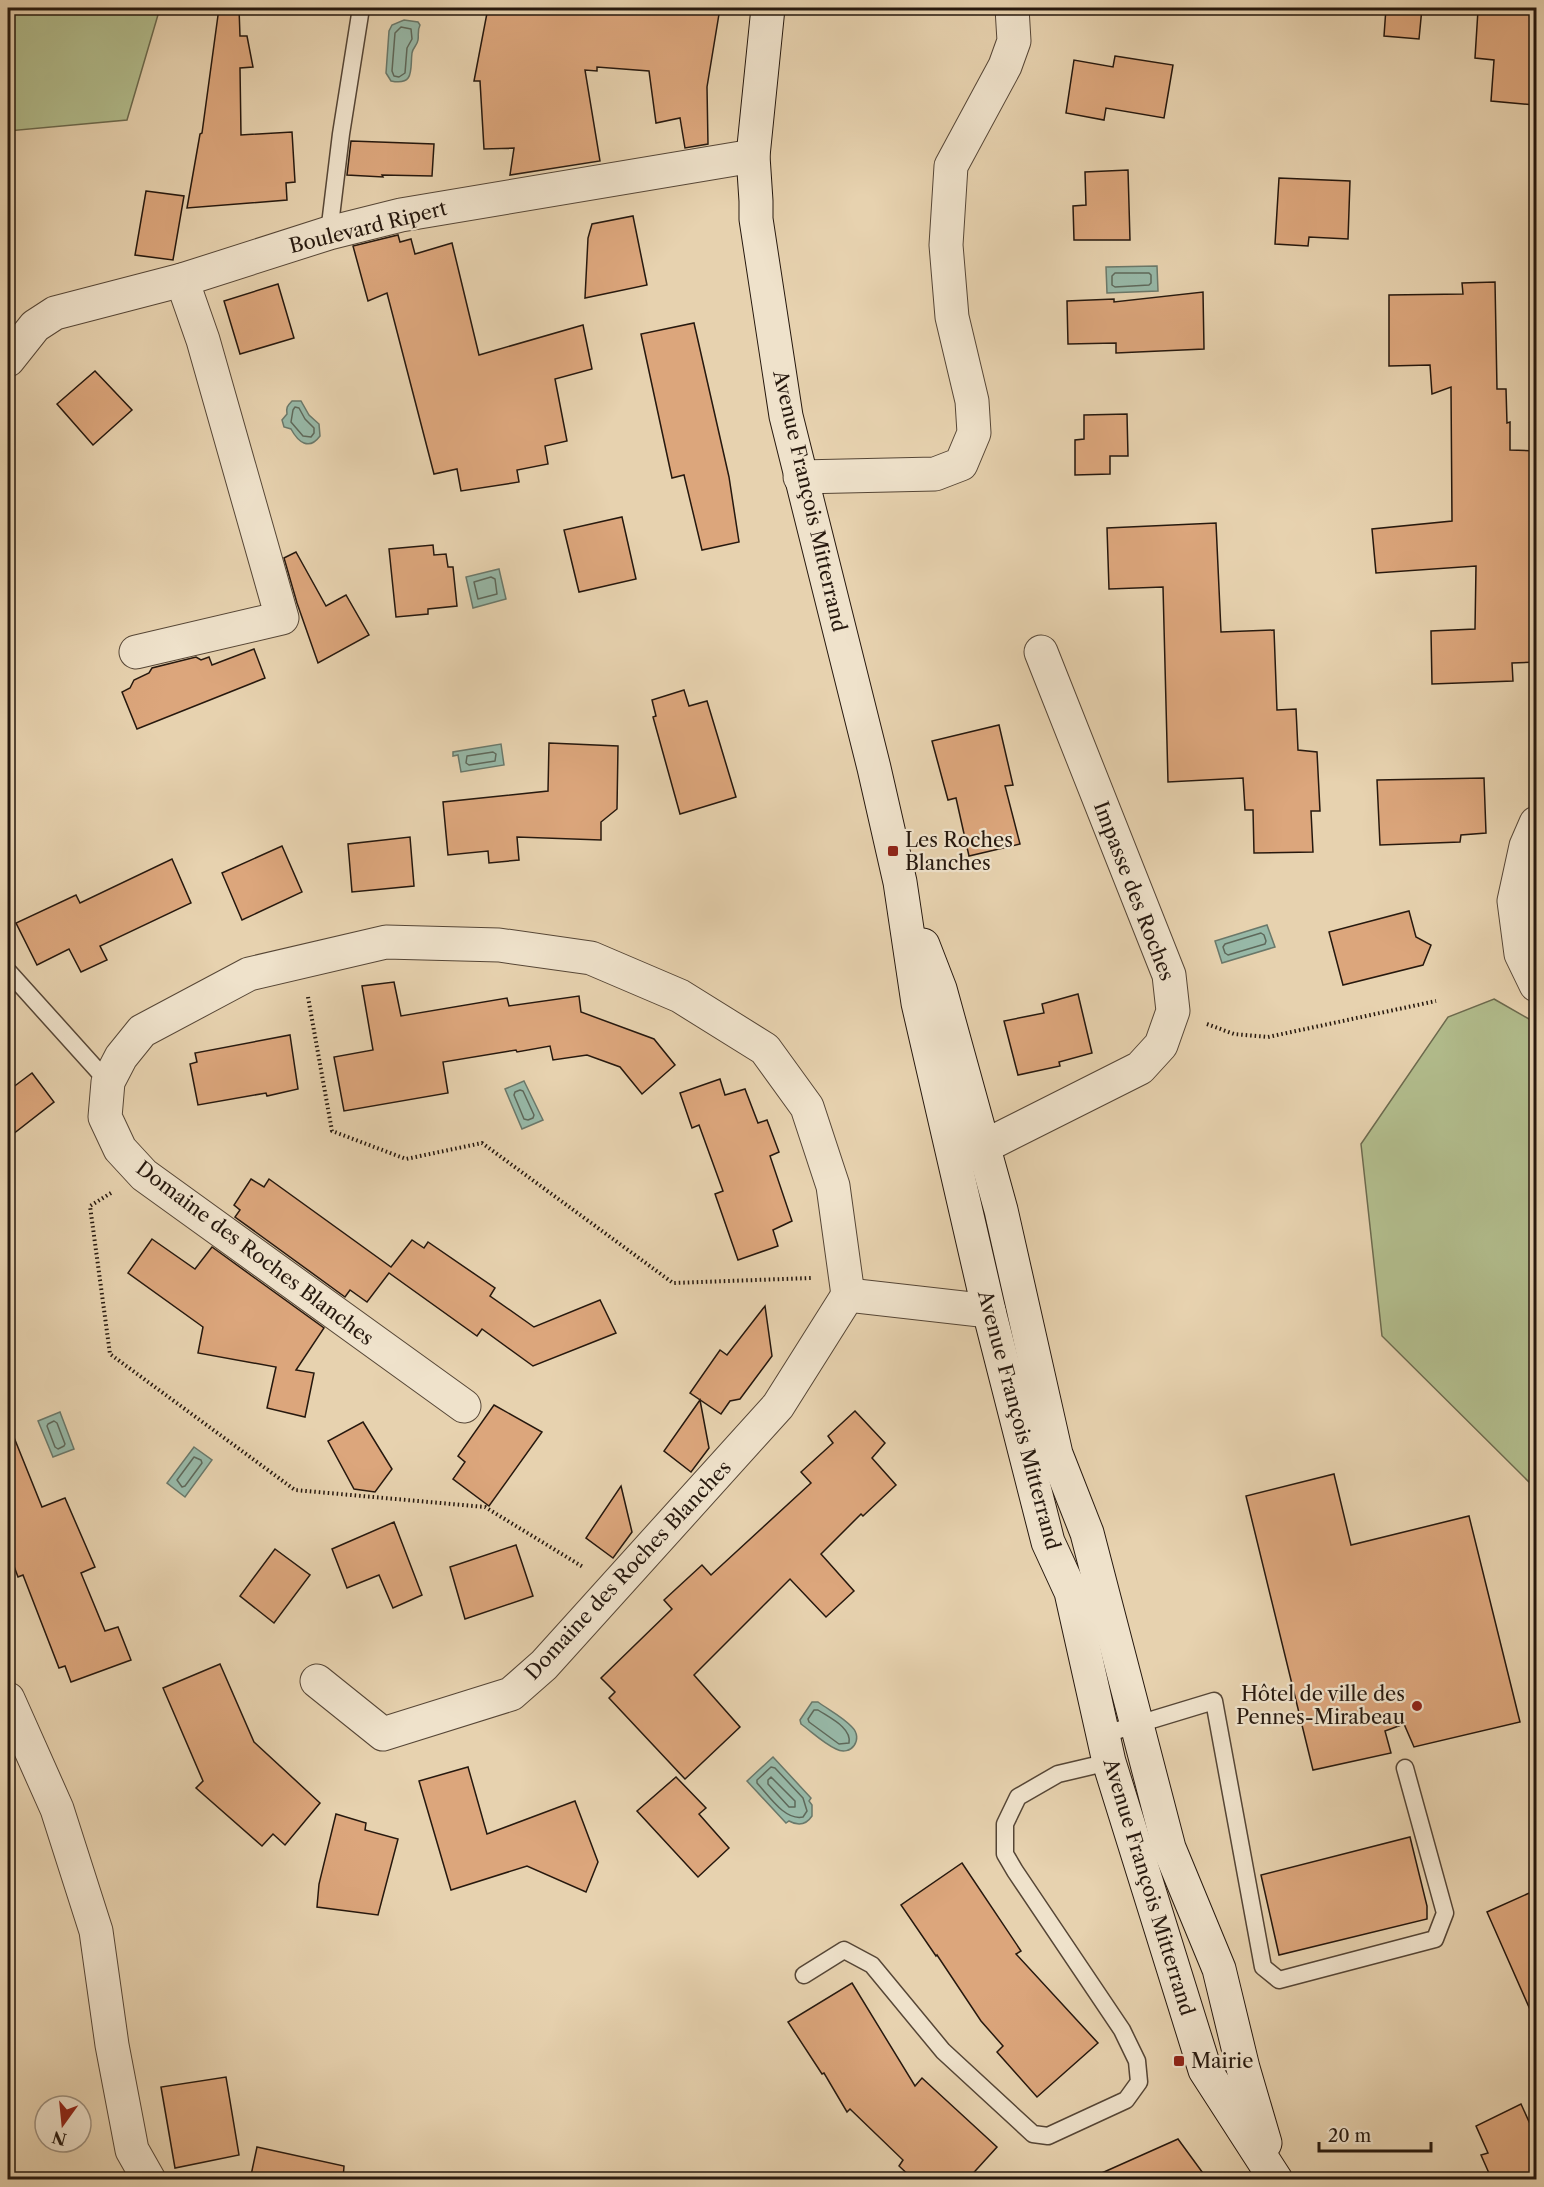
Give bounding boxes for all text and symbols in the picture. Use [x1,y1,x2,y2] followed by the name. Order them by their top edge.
[287,196,449,258] street label: Boulevard Ripert
[768,367,852,634] street label: Avenue François Mitterrand
[1089,798,1179,984] street label: Impasse des Roches
[905,828,1013,875] place label: Les Roches Blanches
[886,844,900,858] marker: Les Roches Blanches
[132,1156,378,1350] street label: Domaine des Roches Blanches
[973,1287,1065,1552] street label: Avenue François Mitterrand
[520,1455,736,1685] street label: Domaine des Roches Blanches
[1236,1682,1405,1729] place label: Hôtel de ville des Pennes-Mirabeau
[1410,1699,1424,1713] marker: Hôtel de ville des Pennes-Mirabeau
[1098,1755,1200,2018] street label: Avenue François Mitterrand
[1191,2049,1253,2073] place label: Mairie
[1172,2054,1186,2068] marker: Mairie
[33,2094,93,2154] north arrow
[1319,2115,1432,2153] scale bar
[1328,2125,1372,2147] text: 20 m
[50,2127,68,2150] text: N

